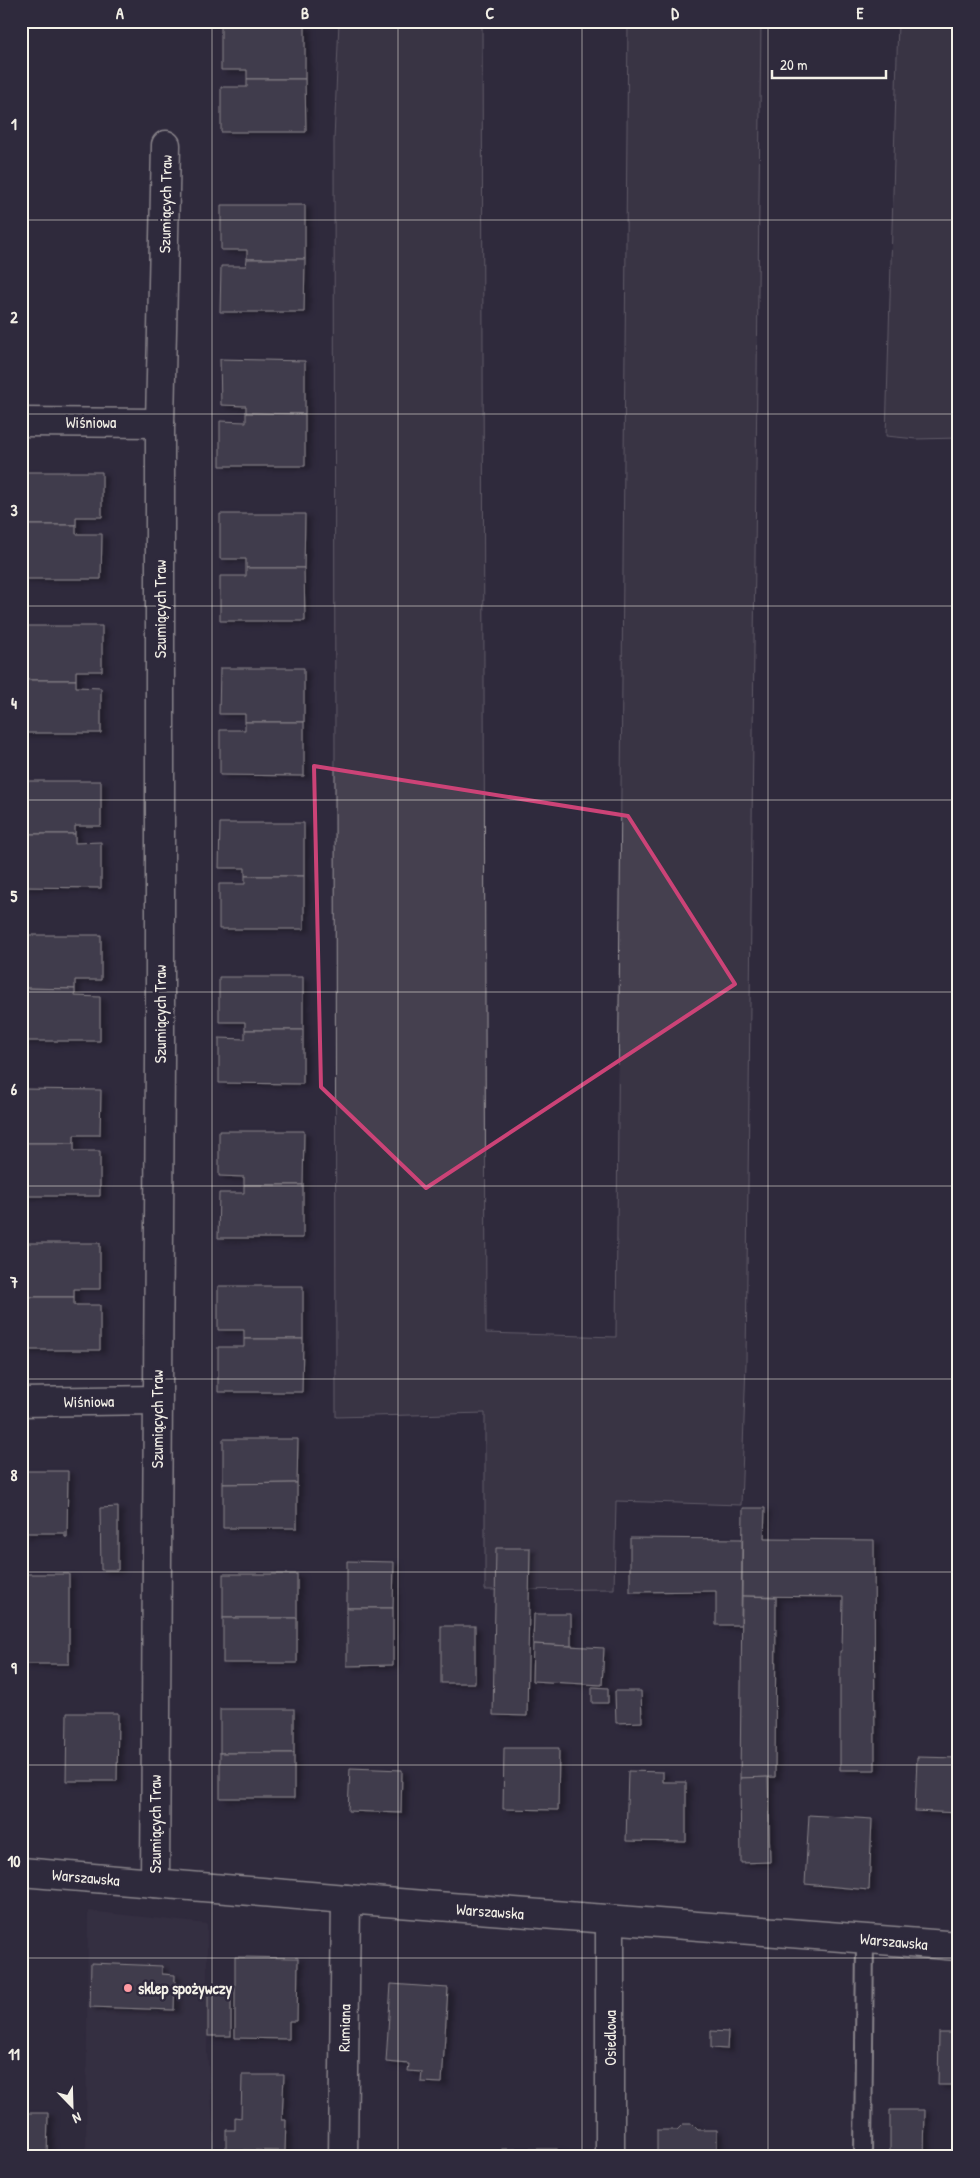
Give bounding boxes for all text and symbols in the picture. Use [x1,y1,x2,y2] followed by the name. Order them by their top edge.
[116,2,124,24] text: A
[301,2,309,24] text: B
[486,2,495,24] text: C
[671,2,679,24] text: D
[856,2,864,24] text: E
[772,48,886,80] scale bar
[780,54,807,75] text: 20 m
[11,113,17,135] text: 1
[153,155,177,253] street label: Szumiących Traw
[10,306,18,328] text: 2
[66,411,116,433] street label: Wiśniowa
[10,499,18,521] text: 3
[149,560,171,658] street label: Szumiących Traw
[11,692,17,714] text: 4
[11,885,18,907] text: 5
[149,965,171,1063] street label: Szumiących Traw
[11,1078,18,1100] text: 6
[9,1271,18,1293] text: 7
[146,1370,168,1468] street label: Szumiących Traw
[64,1390,114,1412] street label: Wiśniowa
[11,1464,18,1486] text: 8
[11,1657,17,1679] text: 9
[144,1775,166,1873] street label: Szumiących Traw
[8,1850,20,1872] text: 10
[51,1863,121,1891] street label: Warszawska
[455,1898,525,1924] street label: Warszawska
[859,1927,929,1955] street label: Warszawska
[138,1977,232,2000] place label: sklep spożywczy
[122,1982,134,1994] marker: sklep spożywczy
[333,2004,355,2052] street label: Rumiana
[599,2010,621,2066] street label: Osiedlowa
[8,2043,20,2065] text: 11
[48,2080,98,2130] north arrow
[70,2108,84,2129] text: N

